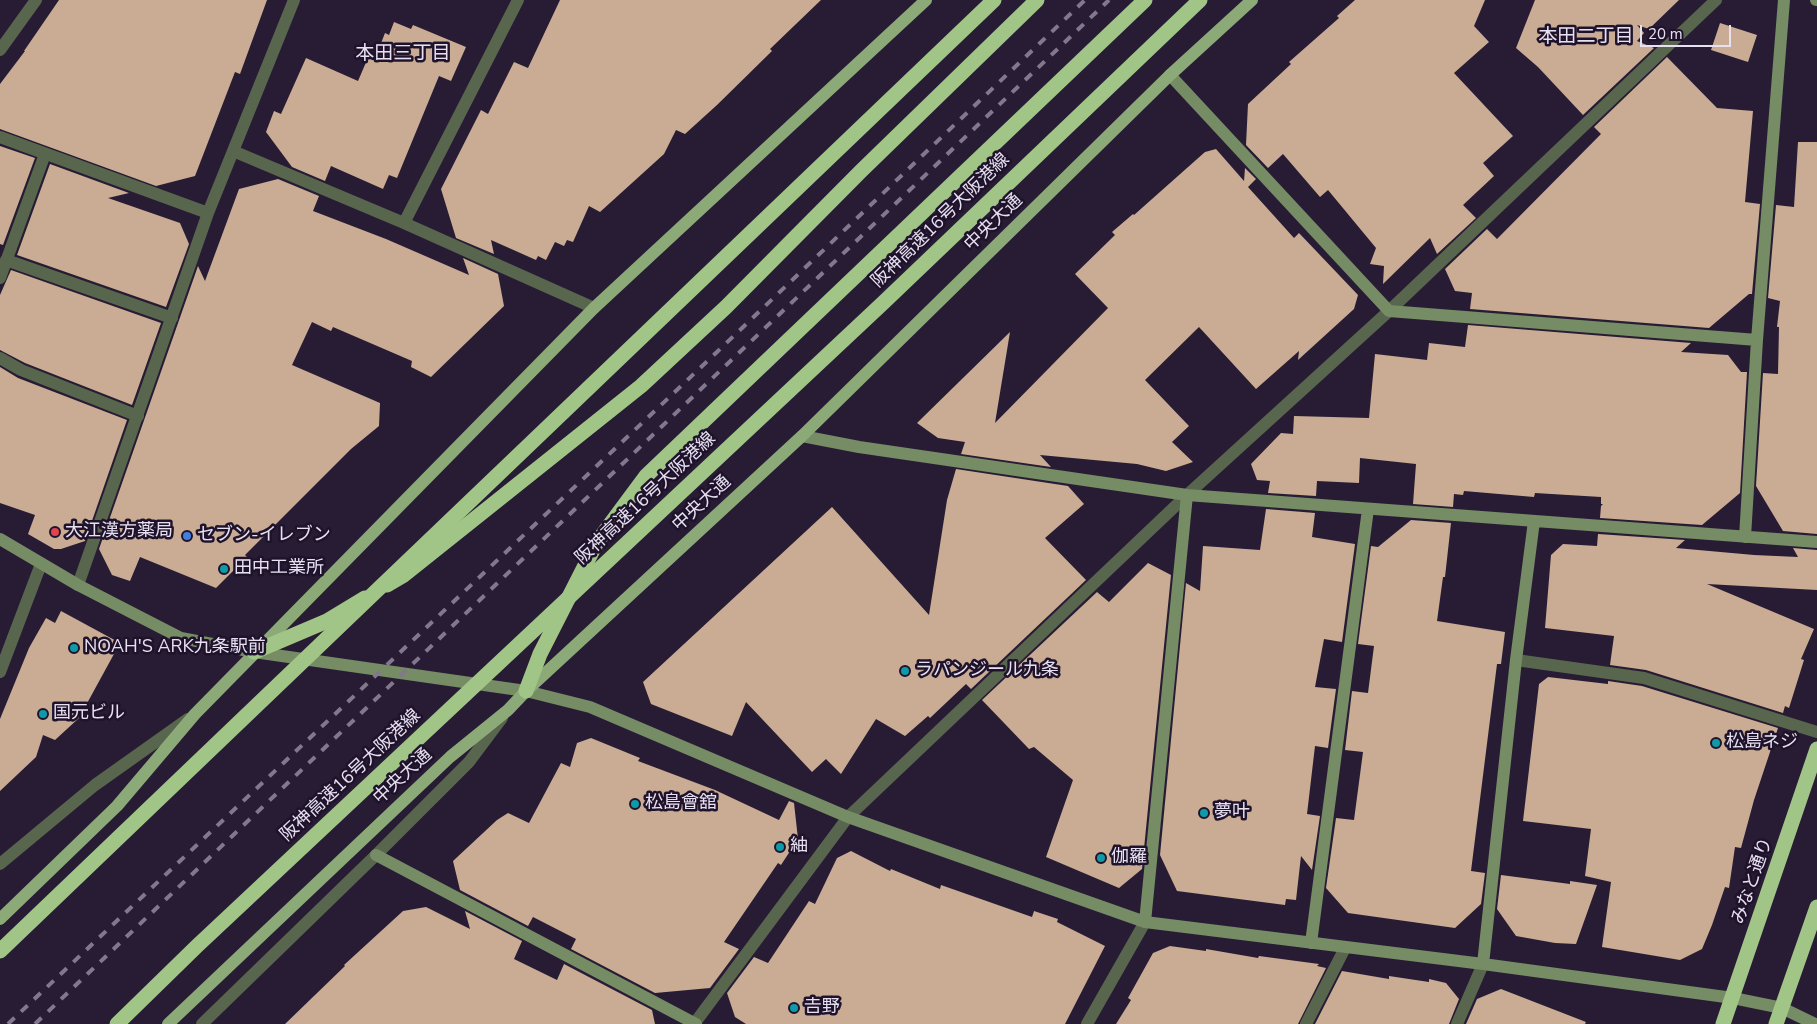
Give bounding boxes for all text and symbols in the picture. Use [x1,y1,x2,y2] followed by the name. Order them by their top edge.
[1642,15,1733,47] scale bar
[1648,24,1683,44] text: 20 m
[1539,26,1633,48] district label: 本田二丁目
[356,43,450,65] district label: 本田三丁目
[867,149,1015,293] street label: 阪神高速16号大阪港線
[961,190,1027,256] street label: 中央大通
[571,428,721,570] street label: 阪神高速16号大阪港線
[668,472,736,536] street label: 中央大通
[65,521,173,543] place label: 大江漢方薬局
[197,525,331,547] place label: セブン-イレブン
[49,526,61,538] marker: 大江漢方薬局
[181,530,193,542] marker: セブン-イレブン
[234,558,324,580] place label: 田中工業所
[218,563,230,575] marker: 田中工業所
[84,637,266,659] place label: NOAH'S ARK九条駅前
[68,642,80,654] marker: NOAH'S ARK九条駅前
[915,660,1059,682] place label: ラパンジール九条
[899,665,911,677] marker: ラパンジール九条
[53,703,125,725] place label: 国元ビル
[276,705,426,847] street label: 阪神高速16号大阪港線
[37,708,49,720] marker: 国元ビル
[1726,732,1798,754] place label: 松島ネジ
[1710,737,1722,749] marker: 松島ネジ
[369,745,437,809] street label: 中央大通
[645,793,717,815] place label: 松島會舘
[629,798,641,810] marker: 松島會舘
[1214,802,1250,824] place label: 夢叶
[1198,807,1210,819] marker: 夢叶
[1728,835,1778,927] street label: みなと通り
[790,836,808,858] place label: 紬
[774,841,786,853] marker: 紬
[1111,847,1147,869] place label: 伽羅
[1095,852,1107,864] marker: 伽羅
[804,997,840,1019] place label: 𠮷野
[788,1002,800,1014] marker: 𠮷野

